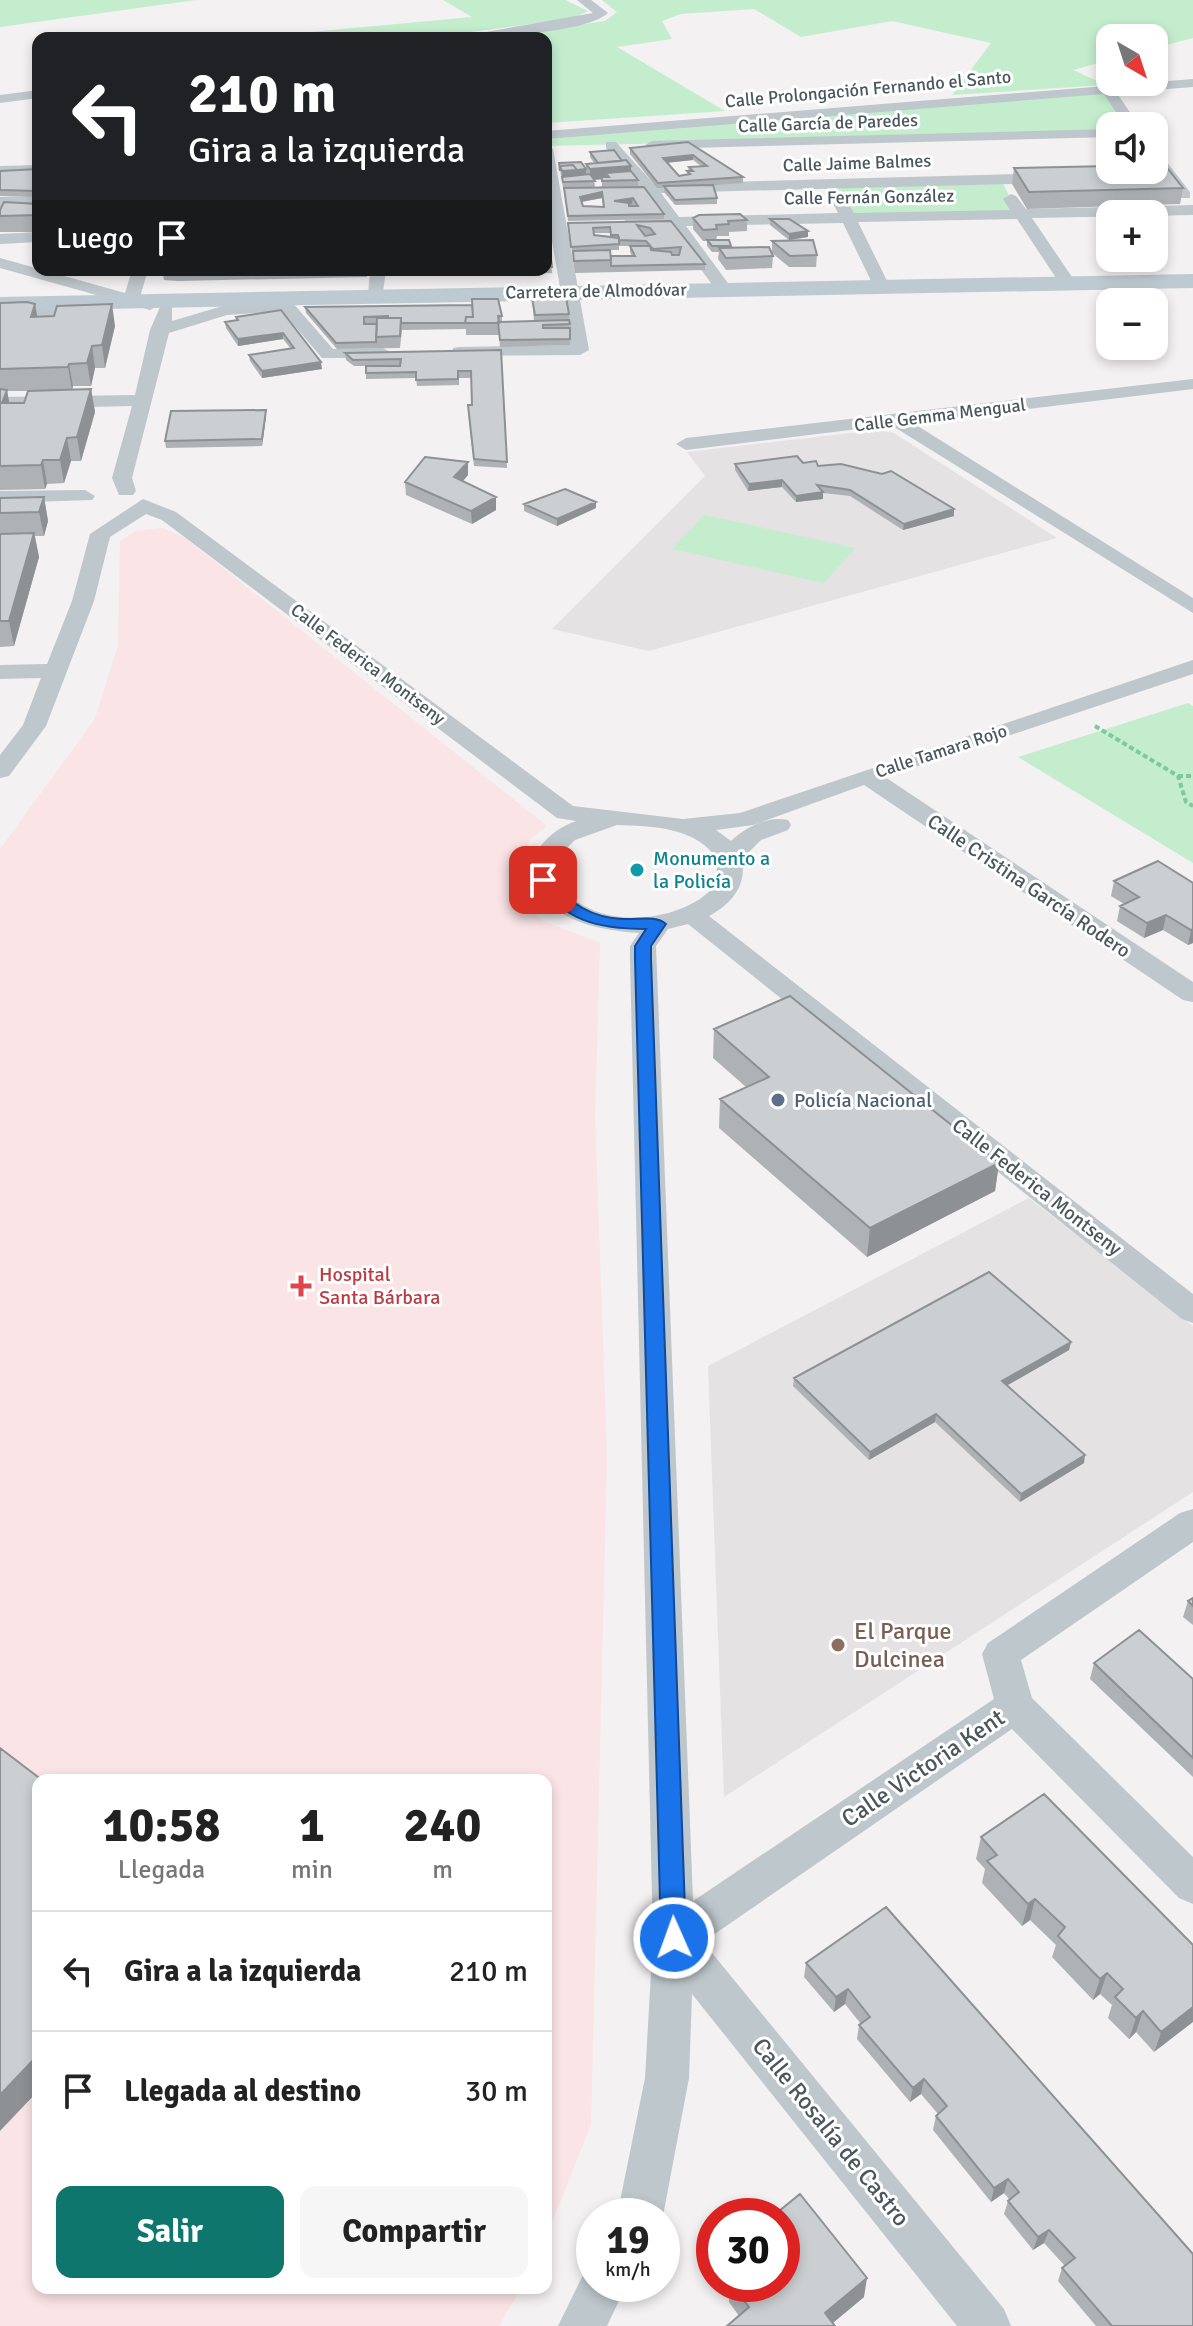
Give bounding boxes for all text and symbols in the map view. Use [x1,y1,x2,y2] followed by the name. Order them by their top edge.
[1096,24,1168,96] north arrow
[1096,24,1168,360] map controls
[188,59,336,128] text: 210 m
[56,64,160,168] icon: left
[724,66,1012,112] street label: Calle Prolongación Fernando el Santo
[738,109,918,137] street label: Calle García de Paredes
[1096,112,1168,184] button: sound
[188,128,465,173] text: Gira a la izquierda
[782,149,932,177] street label: Calle Jaime Balmes
[784,185,954,209] street label: Calle Fernán González
[1096,200,1168,272] button: +
[150,216,194,260] icon: arrive
[56,220,134,257] text: Luego
[505,278,687,304] street label: Carretera de Almodóvar
[1096,288,1168,360] button: −
[853,394,1027,436] street label: Calle Gemma Mengual
[286,599,450,730] street label: Calle Federica Montseny
[872,719,1010,783] street label: Calle Tamara Rojo
[923,809,1135,963] street label: Calle Cristina García Rodero
[509,846,577,914] pin
[653,846,770,894] place label: Monumento a la Policía
[521,858,565,902] icon: arrive
[628,861,646,879] marker: Monumento a la Policía
[794,1088,932,1113] place label: Policía Nacional
[769,1091,787,1109] marker: Policía Nacional
[947,1113,1127,1261] street label: Calle Federica Montseny
[319,1262,440,1310] place label: Hospital Santa Bárbara
[290,1275,312,1297] marker: Hospital Santa Bárbara
[854,1616,952,1674] place label: El Parque Dulcinea
[829,1636,847,1654] marker: El Parque Dulcinea
[836,1702,1010,1834] street label: Calle Victoria Kent
[103,1796,220,1855] text: 10:58
[299,1796,325,1855] text: 1
[404,1796,481,1855] text: 240
[118,1854,205,1886] text: Llegada
[291,1854,333,1886] text: min
[432,1854,453,1886] text: m
[632,1896,716,1980] position arrow
[56,1949,100,1993] icon: left
[124,1953,361,1990] text: Gira a la izquierda
[449,1953,528,1990] text: 210 m
[746,2032,916,2232] street label: Calle Rosalía de Castro
[56,2069,100,2113] icon: arrive
[124,2073,361,2110] text: Llegada al destino
[465,2073,528,2110] text: 30 m
[56,2186,284,2278] button: Salir
[300,2186,528,2278] button: Compartir
[696,2198,800,2302] speed limit sign: 30
[606,2215,650,2265] text: 19
[605,2257,651,2282] text: km/h

